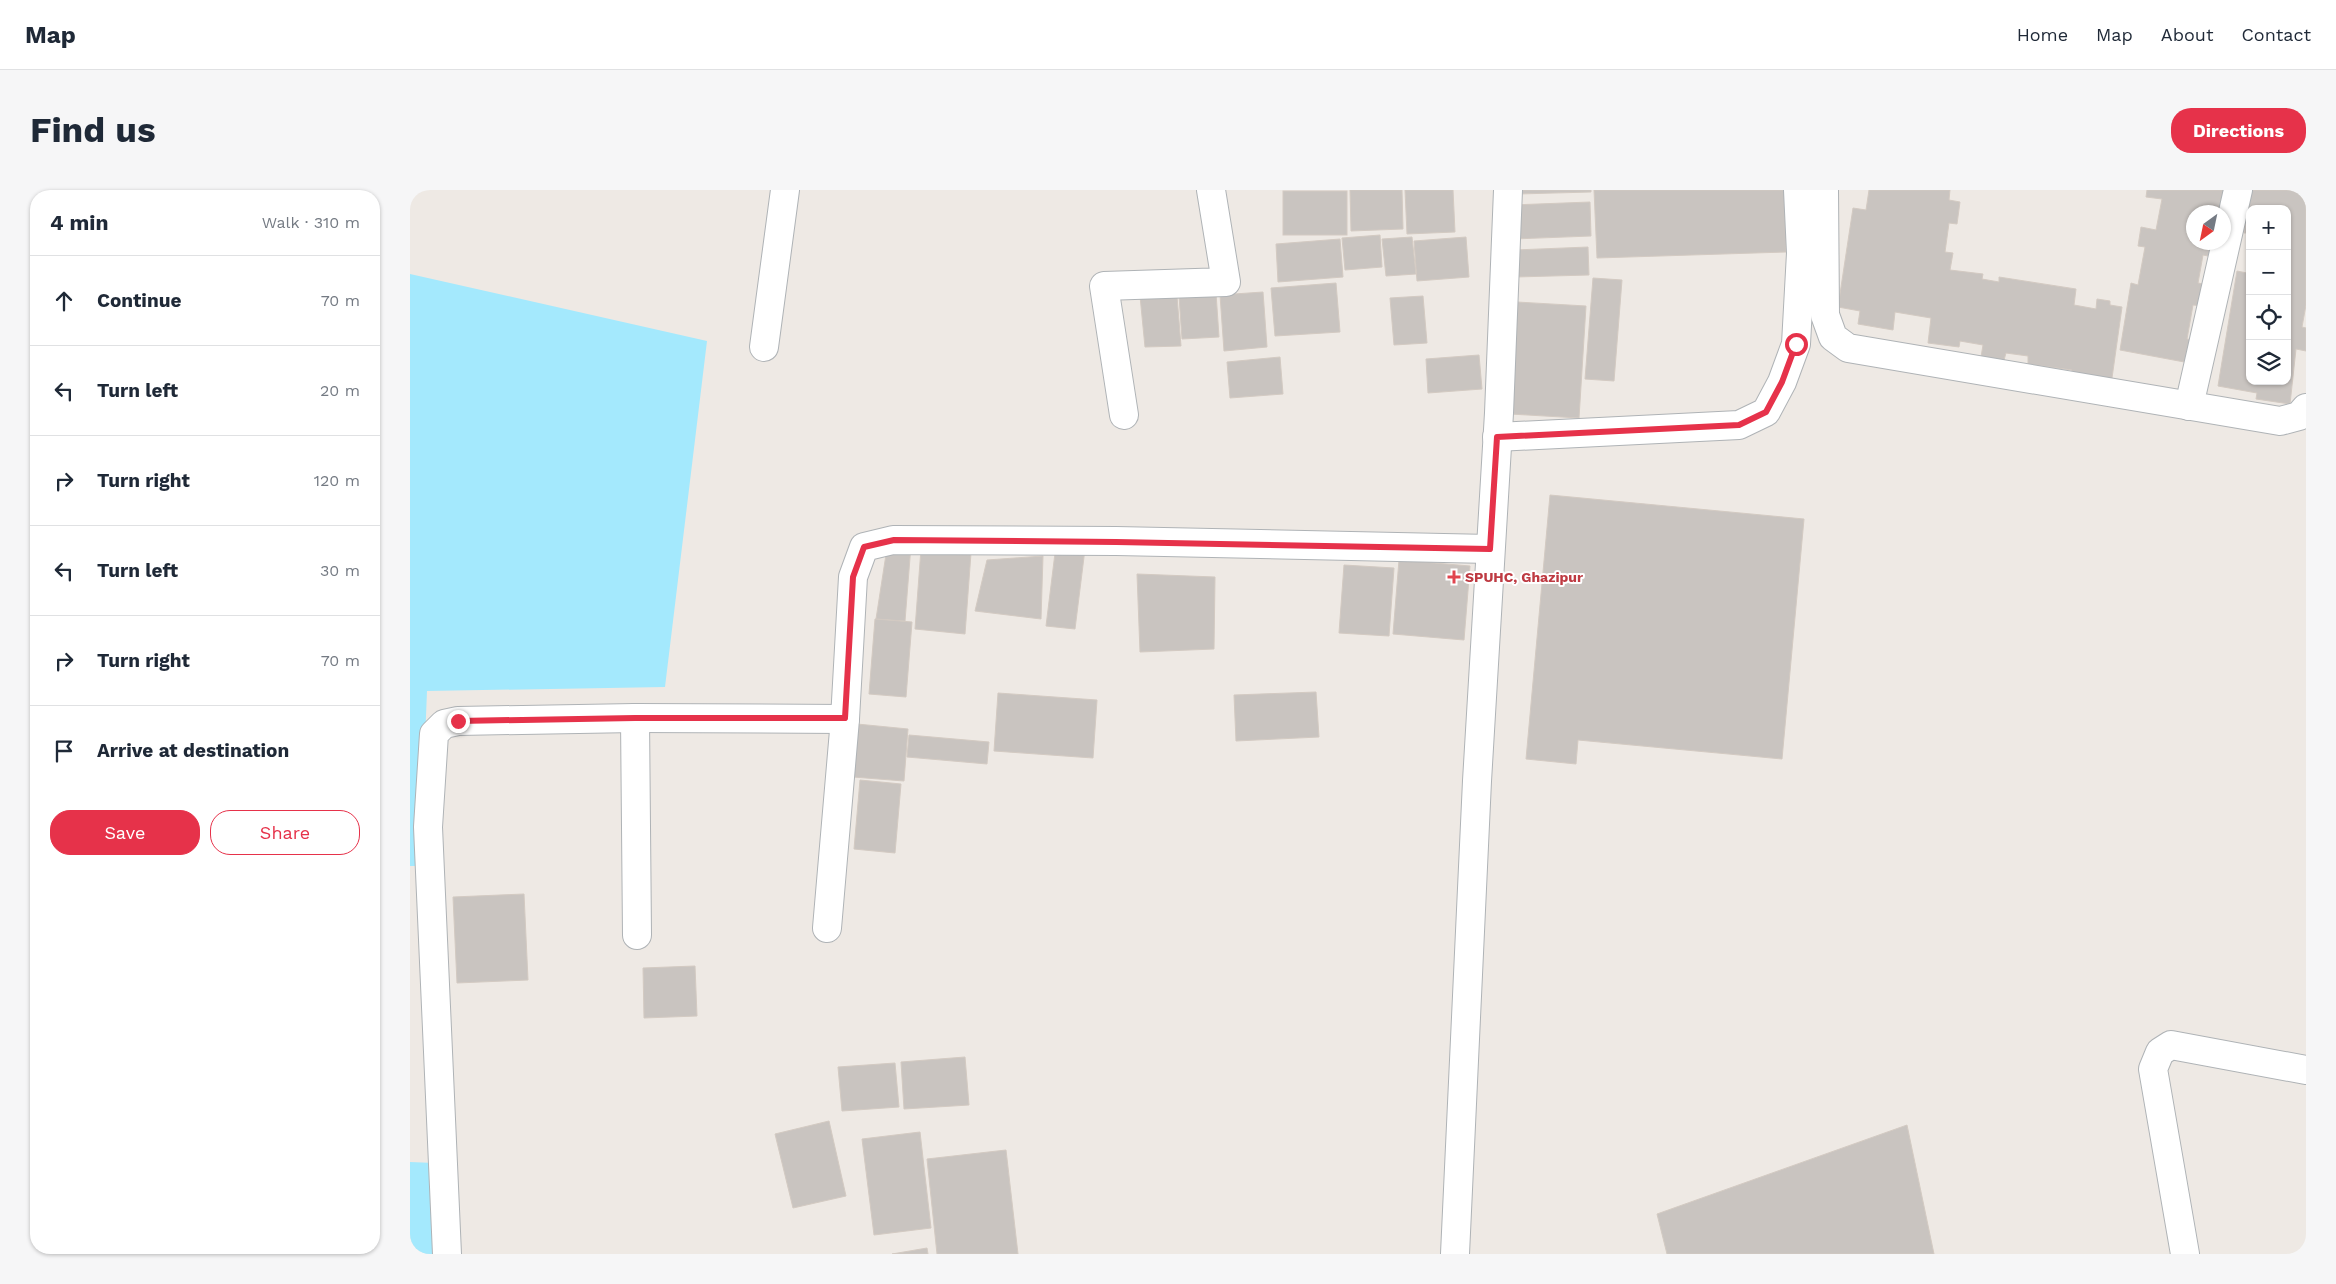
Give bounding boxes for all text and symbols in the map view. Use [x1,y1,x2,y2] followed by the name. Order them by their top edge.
[25,21,76,49] text: Map
[2017,24,2068,45] text: Home
[2096,24,2133,45] text: Map
[2161,24,2213,45] text: About
[2241,24,2311,45] text: Contact
[2171,108,2306,153] button: Directions
[30,109,156,151] text: Find us
[2186,205,2231,250] north arrow
[2246,205,2291,385] map controls
[2246,205,2291,250] button: +
[50,210,108,235] text: 4 min
[262,213,360,232] text: Walk · 310 m
[2246,250,2291,295] button: −
[50,287,78,315] icon: ahead
[97,289,181,312] text: Continue
[321,291,360,310] text: 70 m
[2246,295,2291,340] button: locate
[1785,333,1808,356] route start
[2246,340,2291,385] button: layers
[50,377,78,405] icon: left
[97,379,178,402] text: Turn left
[320,381,360,400] text: 20 m
[50,467,78,495] icon: right
[97,469,190,492] text: Turn right
[314,471,360,490] text: 120 m
[50,557,78,585] icon: left
[97,559,178,582] text: Turn left
[320,561,360,580] text: 30 m
[1465,569,1583,585] place label: SPUHC, Ghazipur
[1447,570,1461,584] marker: SPUHC, Ghazipur
[50,647,78,675] icon: right
[97,649,190,672] text: Turn right
[321,651,360,670] text: 70 m
[447,710,470,733] route end
[50,737,78,765] icon: arrive
[97,739,289,762] text: Arrive at destination
[50,810,200,855] button: Save
[210,810,360,855] button: Share

